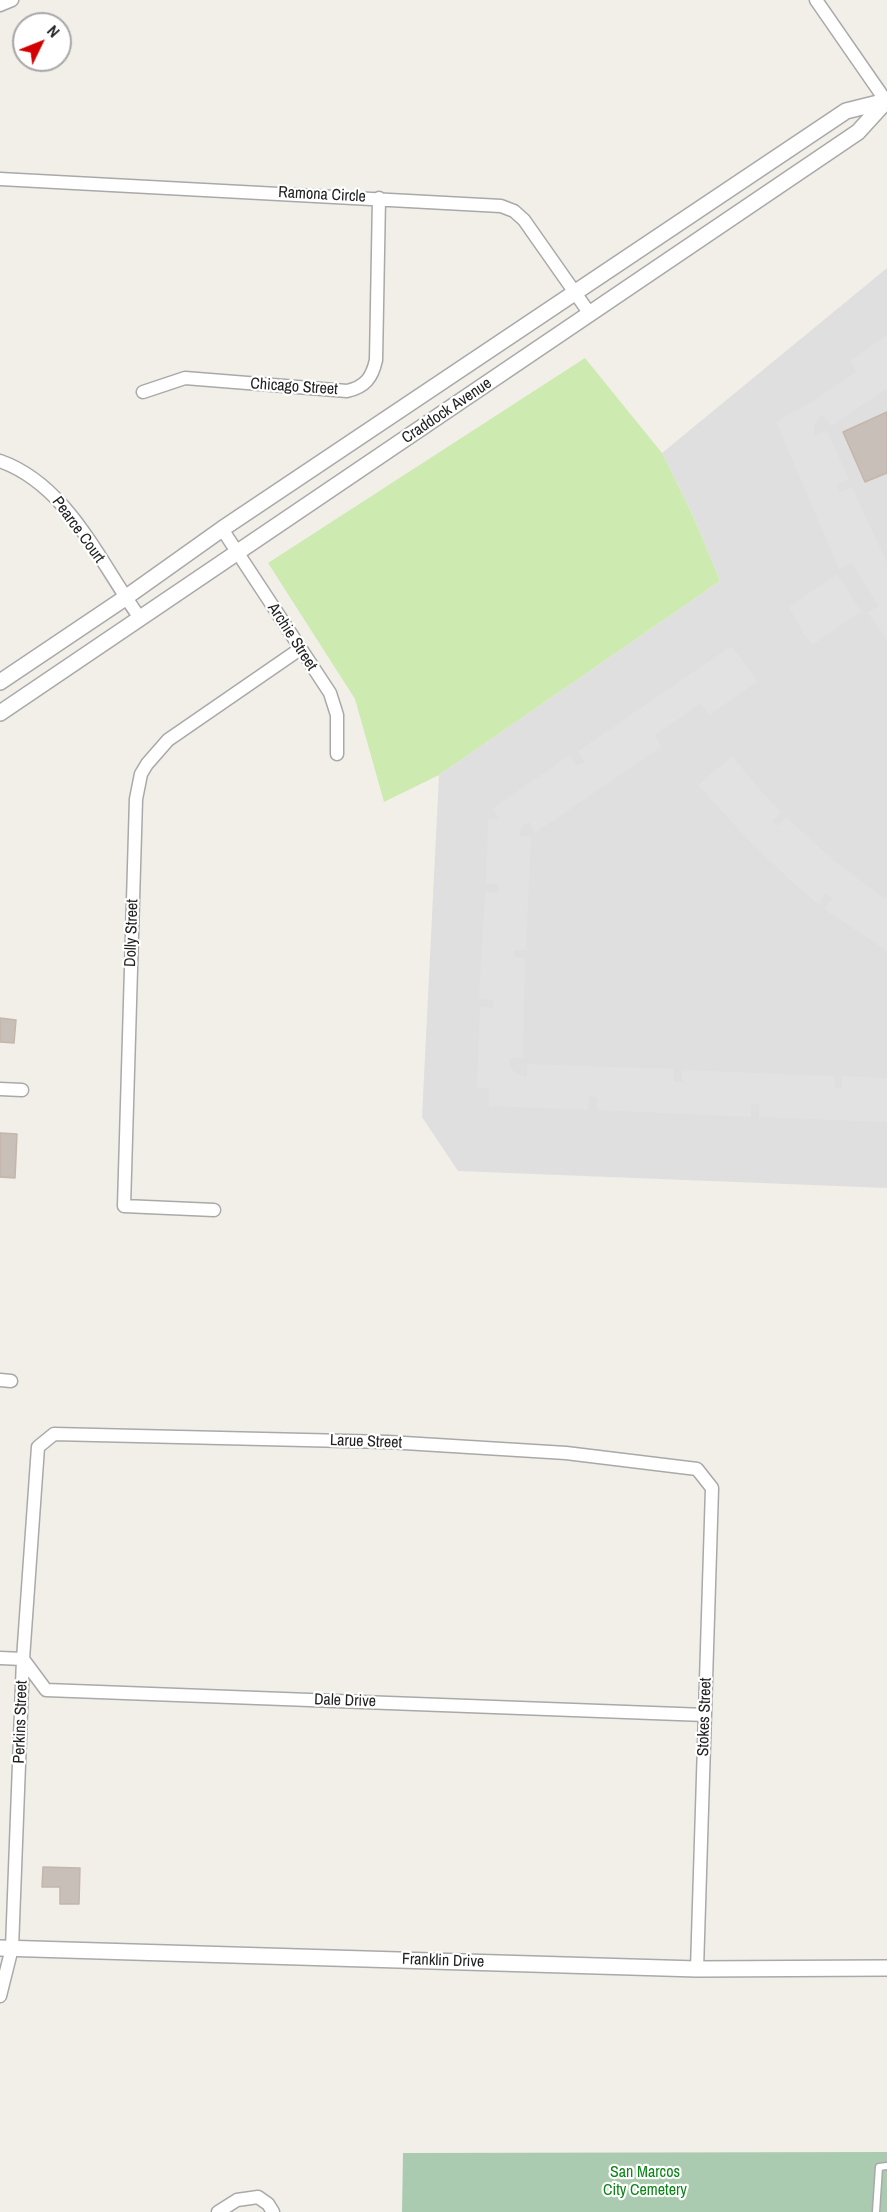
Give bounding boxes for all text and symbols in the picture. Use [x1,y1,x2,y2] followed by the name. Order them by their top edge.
[12,12,72,72] north arrow
[42,20,65,42] text: N
[278,183,366,207] street label: Ramona Circle
[250,374,338,400] street label: Chicago Street
[398,374,496,448] street label: Craddock Avenue
[48,493,108,567] street label: Pearce Court
[263,600,321,674] street label: Archie Street
[121,899,143,967] street label: Dolly Street
[330,1431,402,1453] street label: Larue Street
[694,1677,716,1757] street label: Stokes Street
[10,1680,32,1764] street label: Perkins Street
[314,1690,376,1712] street label: Dale Drive
[401,1950,485,1972] street label: Franklin Drive
[603,2163,687,2201] park label: San Marcos City Cemetery

